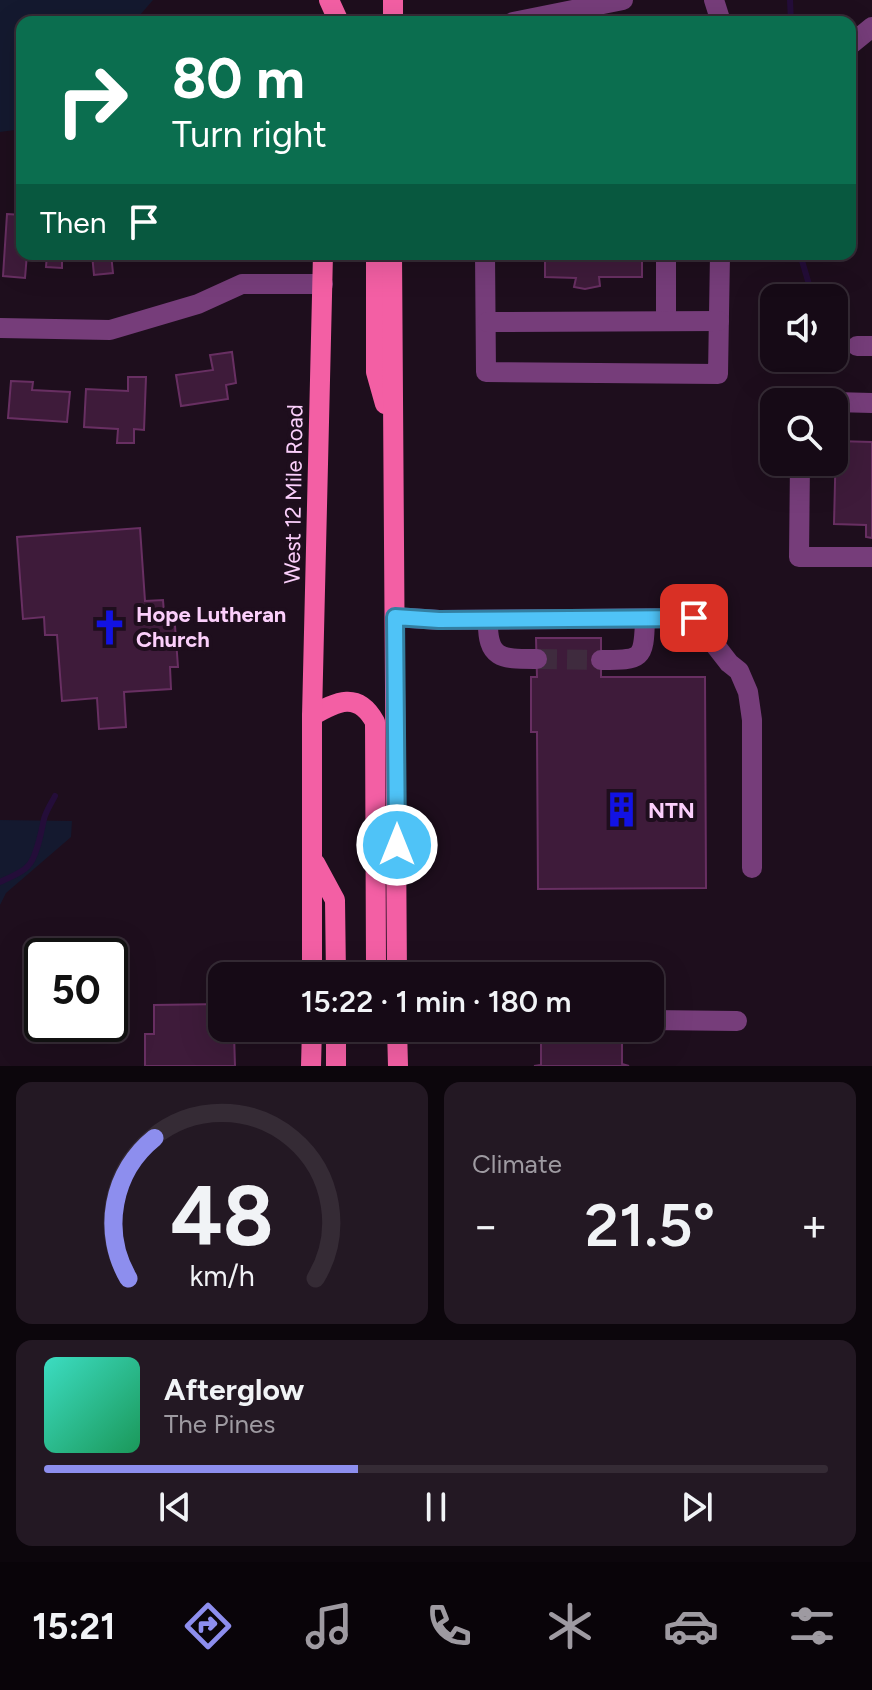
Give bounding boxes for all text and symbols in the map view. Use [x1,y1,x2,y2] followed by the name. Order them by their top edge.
[172,45,305,112] text: 80 m
[40,48,144,152] icon: right
[172,113,327,156] text: Turn right
[122,200,166,244] icon: arrive
[40,204,106,241] text: Then
[760,284,848,476] map controls
[760,284,848,372] button: sound
[760,388,848,476] button: search
[278,404,309,584] street label: West 12 Mile Road
[660,584,728,652] pin
[672,596,716,640] icon: arrive
[136,601,286,653] place label: Hope Lutheran Church
[91,608,129,646] church icon: Hope Lutheran Church
[603,791,641,829] building icon: NTN
[648,797,695,824] place label: NTN
[355,803,439,887] position arrow
[24,938,128,1042] speed limit sign: 50
[301,983,571,1020] text: 15:22 · 1 min · 180 m
[472,1148,562,1180] text: Climate
[170,1166,274,1266] text: 48
[585,1189,715,1261] text: 21.5°
[472,1199,499,1252] text: −
[801,1199,828,1252] text: +
[189,1259,255,1293] text: km/h
[164,1371,304,1408] text: Afterglow
[164,1408,275,1440] text: The Pines
[153,1485,197,1529] icon: previous
[414,1485,458,1529] icon: pause
[675,1485,719,1529] icon: next
[180,1598,236,1654] icon: directions
[301,1598,357,1654] icon: music
[421,1598,477,1654] icon: phone
[542,1598,598,1654] icon: climate
[663,1598,719,1654] icon: car
[784,1598,840,1654] icon: filters
[32,1605,115,1648] text: 15:21

